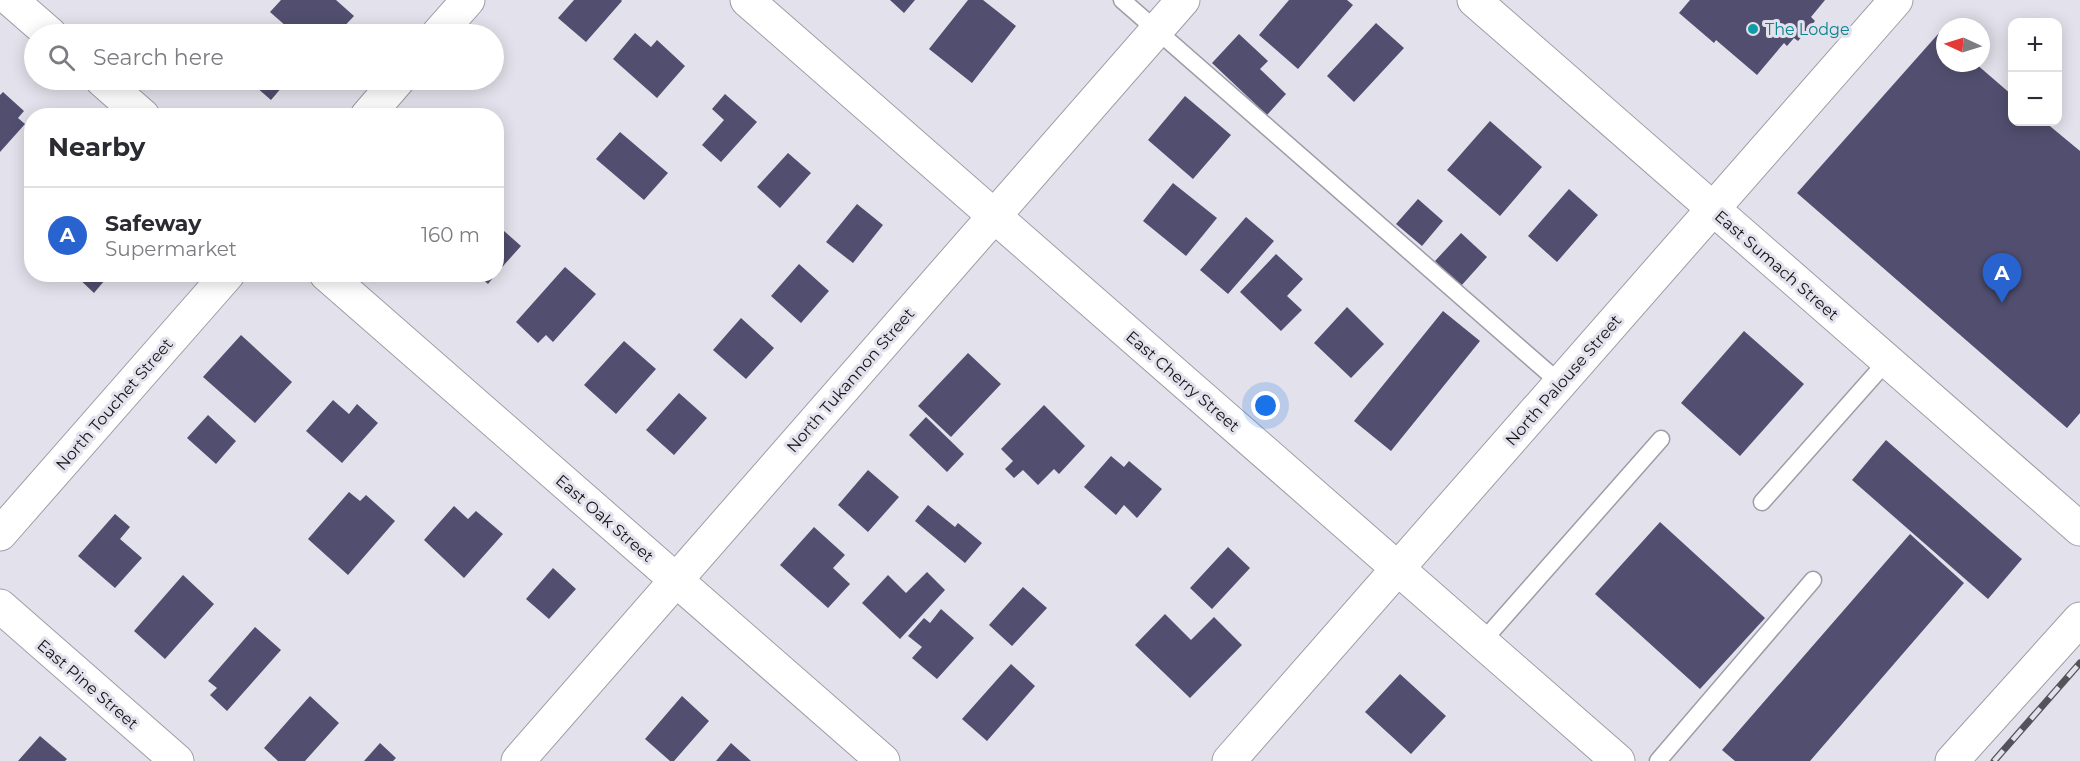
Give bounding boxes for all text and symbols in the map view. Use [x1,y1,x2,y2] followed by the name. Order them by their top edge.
[1936,18,1990,72] north arrow
[2008,18,2062,126] map controls
[2008,18,2062,72] button: +
[1765,20,1850,39] place label: The Lodge
[1746,22,1760,36] marker: The Lodge
[24,24,504,90] search box
[45,41,78,74] icon: search
[93,44,224,71] text: Search here
[2008,72,2062,126] button: −
[48,131,145,163] text: Nearby
[1711,206,1843,325] street label: East Sumach Street
[105,210,201,237] text: Safeway
[60,223,75,247] text: A
[421,223,480,247] text: 160 m
[105,237,237,261] text: Supermarket
[1982,254,2022,303] pin: A
[783,304,918,456] street label: North Tukannon Street
[1501,311,1626,450] street label: North Palouse Street
[1122,327,1244,436] street label: East Cherry Street
[52,334,177,474] street label: North Touchet Street
[1251,391,1280,420] your location
[552,471,658,566] street label: East Oak Street
[33,635,142,734] street label: East Pine Street

